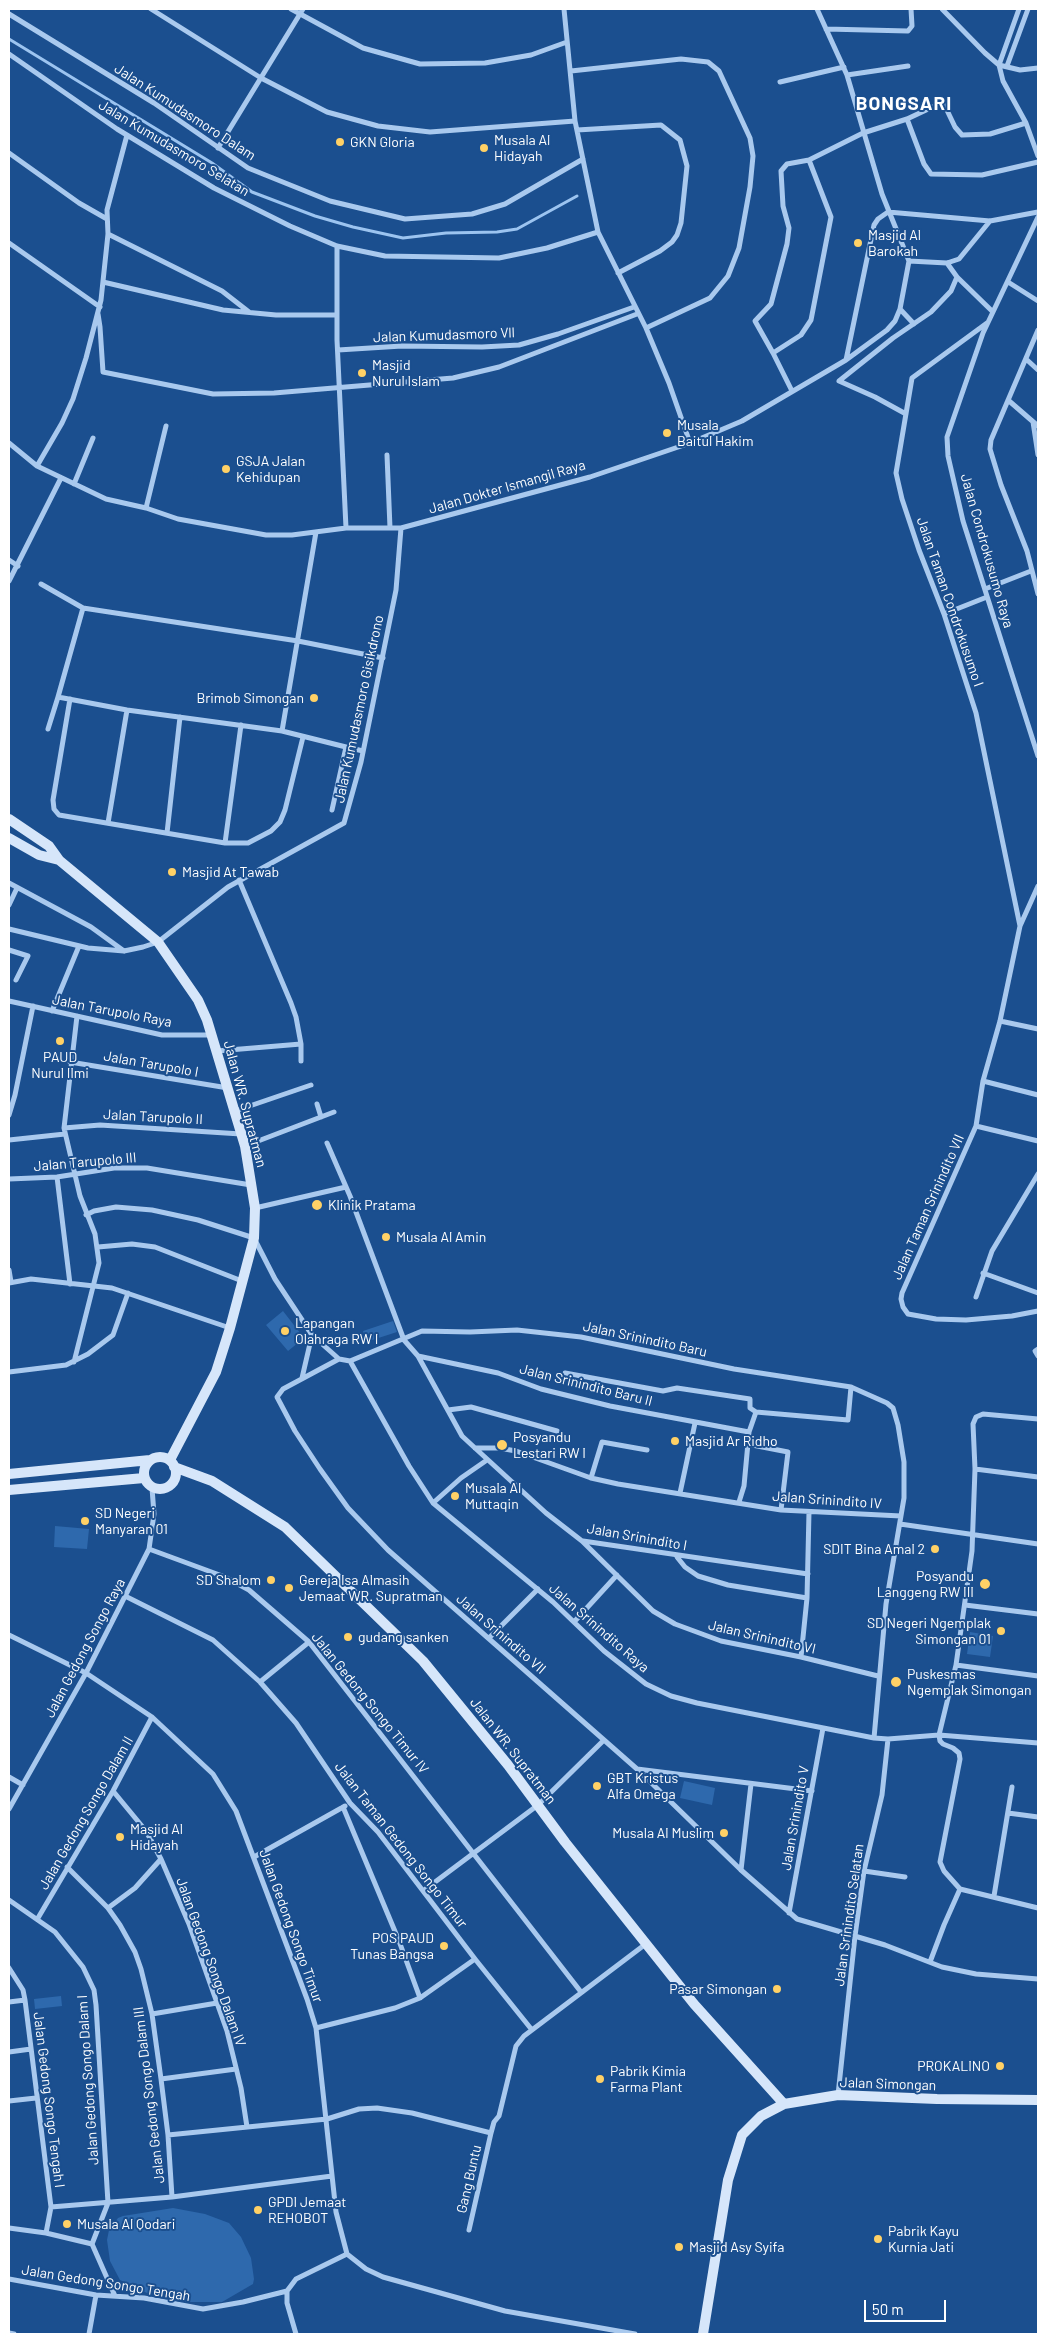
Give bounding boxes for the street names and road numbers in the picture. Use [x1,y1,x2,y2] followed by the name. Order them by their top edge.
[111,60,259,164] street label: Jalan Kumudasmoro Dalam
[96,96,252,200] street label: Jalan Kumudasmoro Selatan
[373,324,515,346] street label: Jalan Kumudasmoro Vll
[427,457,587,517] street label: Jalan Dokter Ismangil Raya
[957,472,1017,630] street label: Jalan Condrokusumo Raya
[913,515,987,689] street label: Jalan Taman Condrokusumo I
[331,613,387,805] street label: Jalan Kumudasmoro Gisikdrono
[51,991,173,1031] street label: Jalan Tarupolo Raya
[220,1039,270,1169] street label: Jalan WR. Supratman
[102,1047,200,1081] street label: Jalan Tarupolo I
[103,1106,203,1128] street label: Jalan Tarupolo II
[888,1132,968,1282] street label: Jalan Taman Srinindito VII
[33,1149,137,1175] street label: Jalan Tarupolo III
[581,1318,709,1360] street label: Jalan Srinindito Baru
[518,1360,654,1410] street label: Jalan Srinindito Baru II
[772,1488,882,1512] street label: Jalan Srinindito IV
[586,1520,688,1554] street label: Jalan Srinindito I
[41,1575,129,1721] street label: Jalan Gedong Songo Raya
[546,1580,652,1676] street label: Jalan Srinindito Raya
[453,1590,549,1678] street label: Jalan Srinindito VII
[707,1616,817,1658] street label: Jalan Srinindito VI
[308,1629,432,1777] street label: Jalan Gedong Songo Timur IV
[466,1694,560,1808] street label: Jalan WR. Supratman
[35,1733,137,1893] street label: Jalan Gedong Songo Dalam II
[331,1759,471,1931] street label: Jalan Taman Gedong Songo Timur
[778,1764,812,1872] street label: Jalan Srinindito V
[831,1843,867,1987] street label: Jalan Srinindito Selatan
[255,1847,327,2005] street label: Jalan Gedong Songo Timur
[173,1875,249,2049] street label: Jalan Gedong Songo Dalam IV
[74,1994,102,2166] street label: Jalan Gedong Songo Dalam I
[130,2006,168,2184] street label: Jalan Gedong Songo Dalam III
[30,2011,68,2189] street label: Jalan Gedong Songo Tengah I
[839,2074,937,2094] street label: Jalan Simongan
[453,2143,485,2215] street label: Gang Buntu
[20,2261,192,2305] street label: Jalan Gedong Songo Tengah

